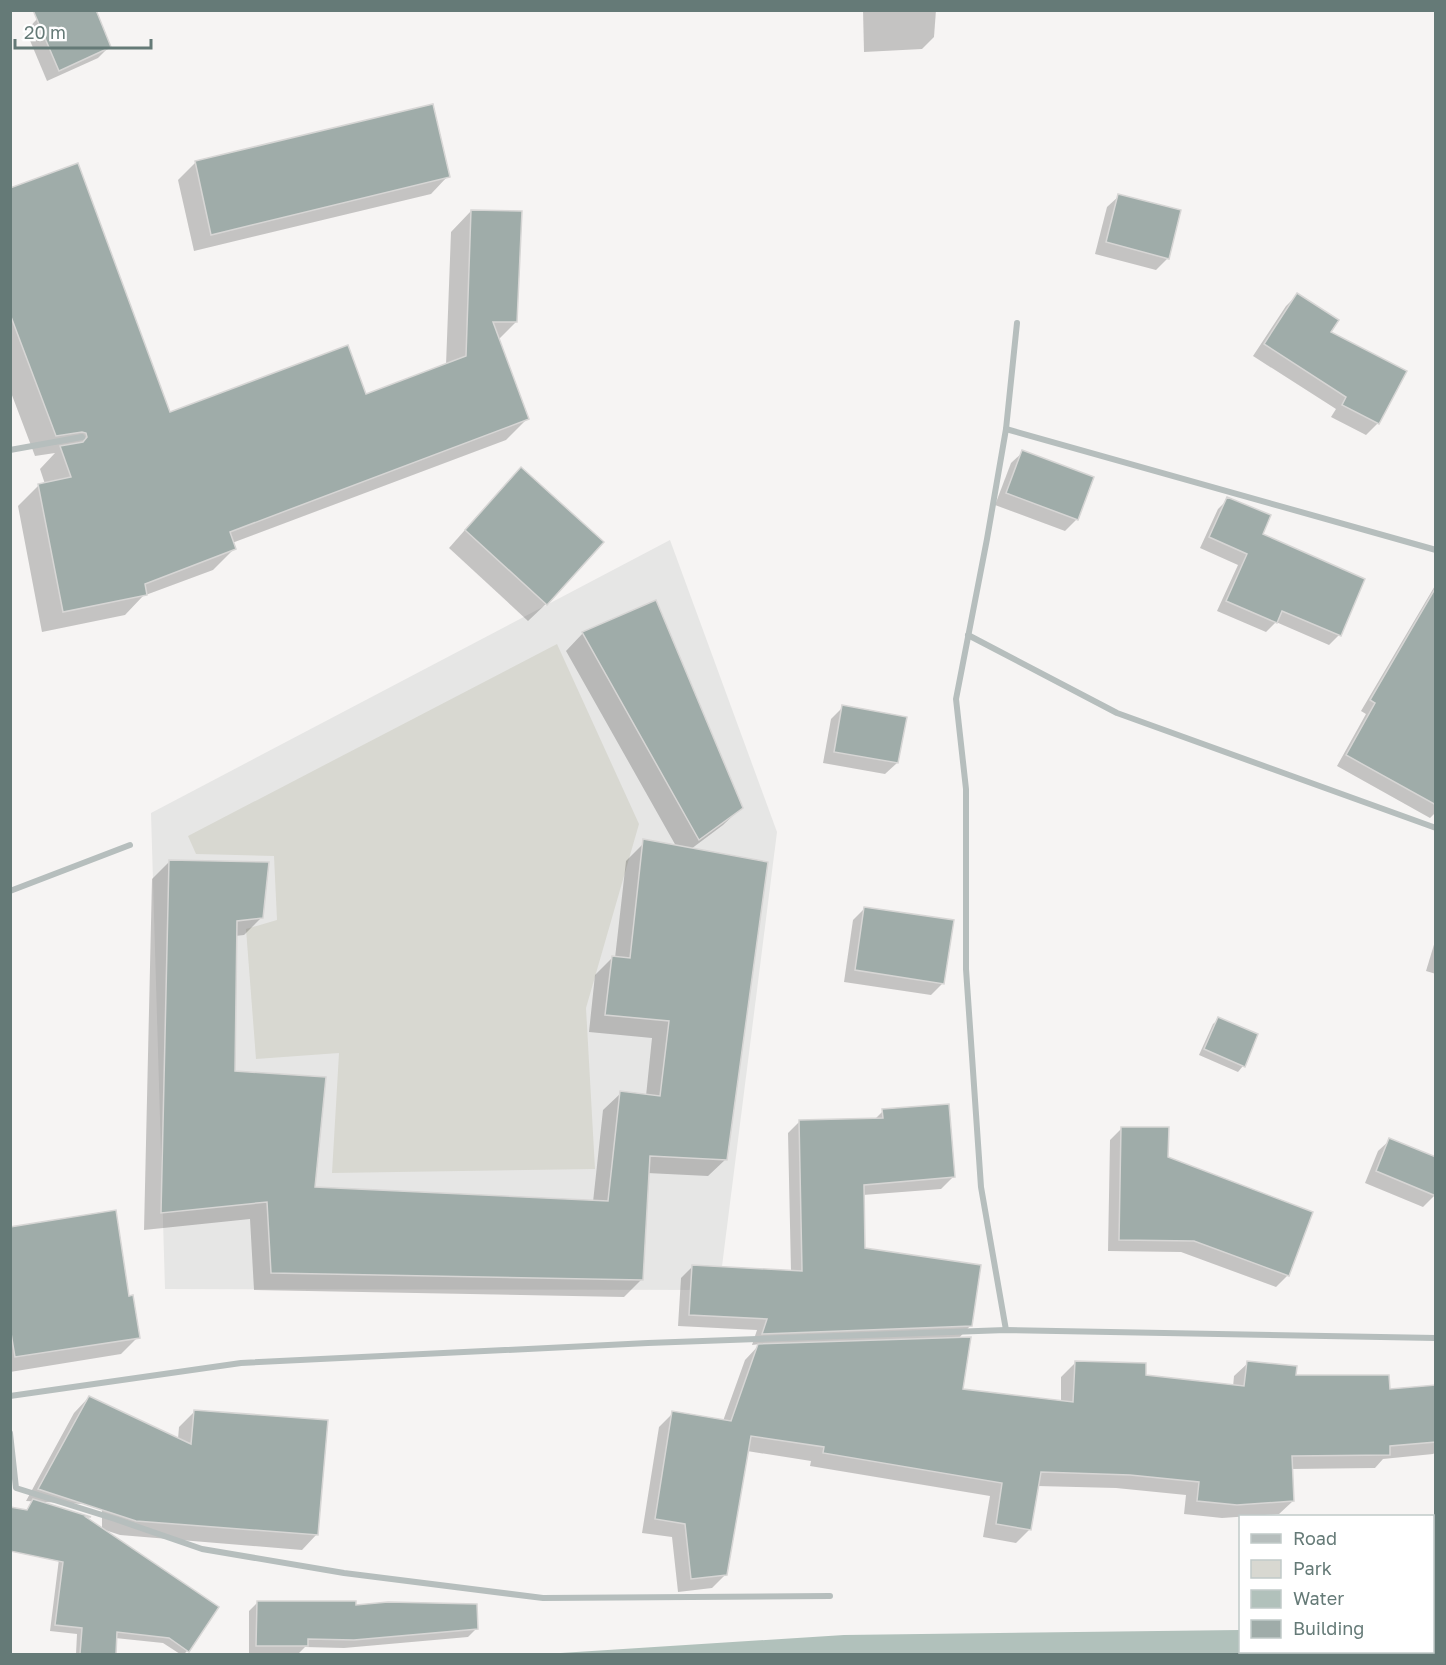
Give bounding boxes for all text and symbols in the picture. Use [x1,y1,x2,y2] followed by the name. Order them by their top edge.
[15,12,152,50] scale bar
[24,21,66,43] text: 20 m
[1239,1515,1434,1653] legend
[1293,1527,1337,1549] text: Road
[1293,1557,1332,1579] text: Park
[1293,1587,1344,1609] text: Water
[1293,1617,1364,1639] text: Building

